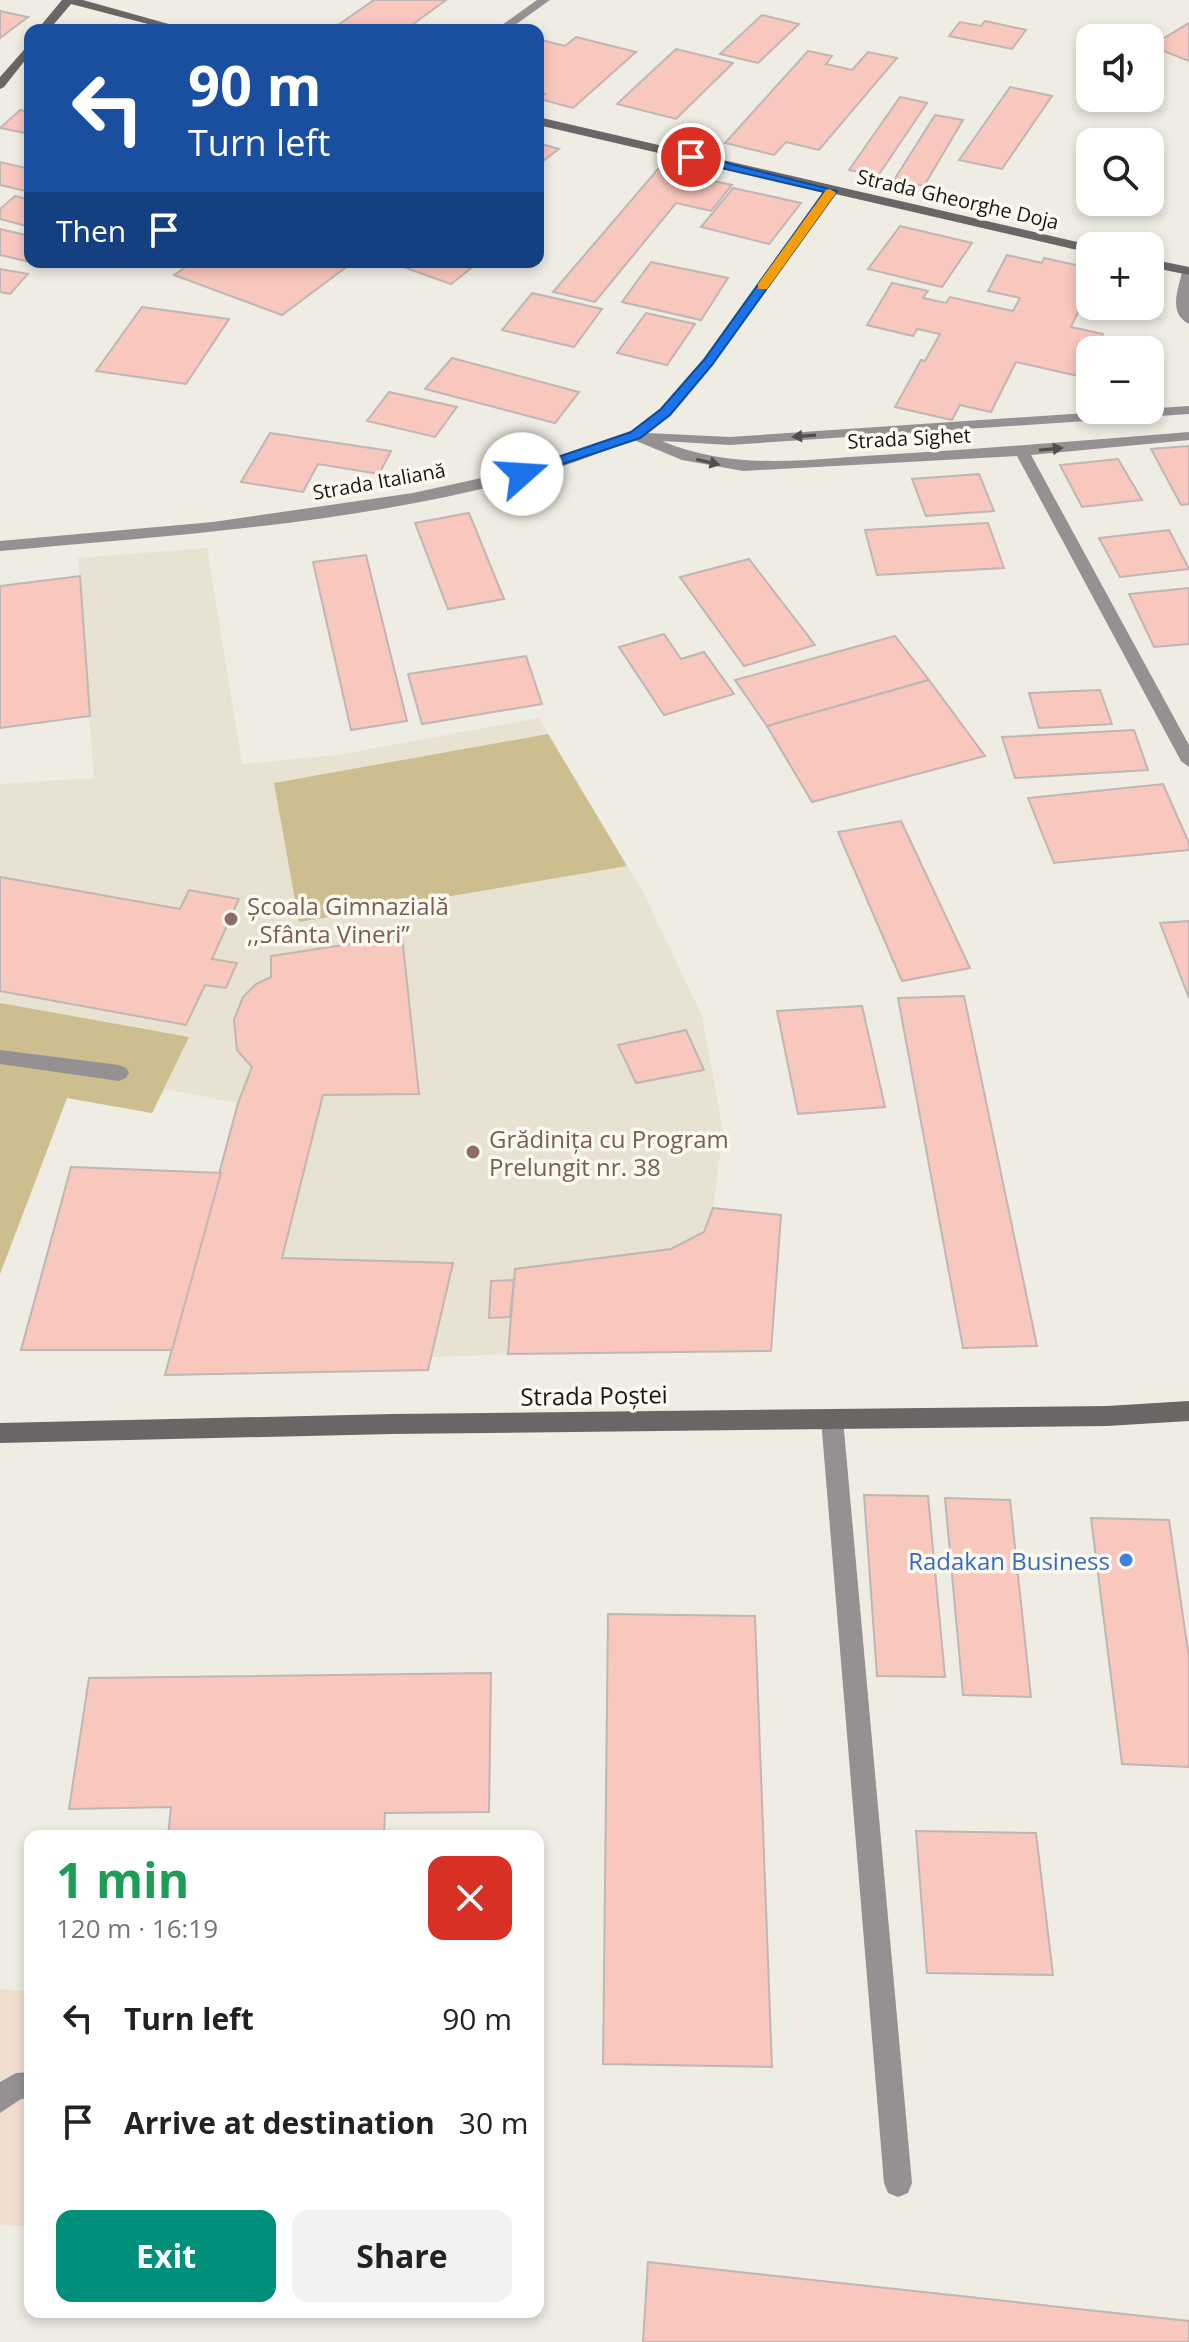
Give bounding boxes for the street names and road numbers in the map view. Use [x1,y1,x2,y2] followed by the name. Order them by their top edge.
[854,163,1062,235] street label: Strada Gheorghe Doja
[847,421,971,455] street label: Strada Sighet
[310,456,448,506] street label: Strada Italiană
[520,1377,668,1413] street label: Strada Poștei

